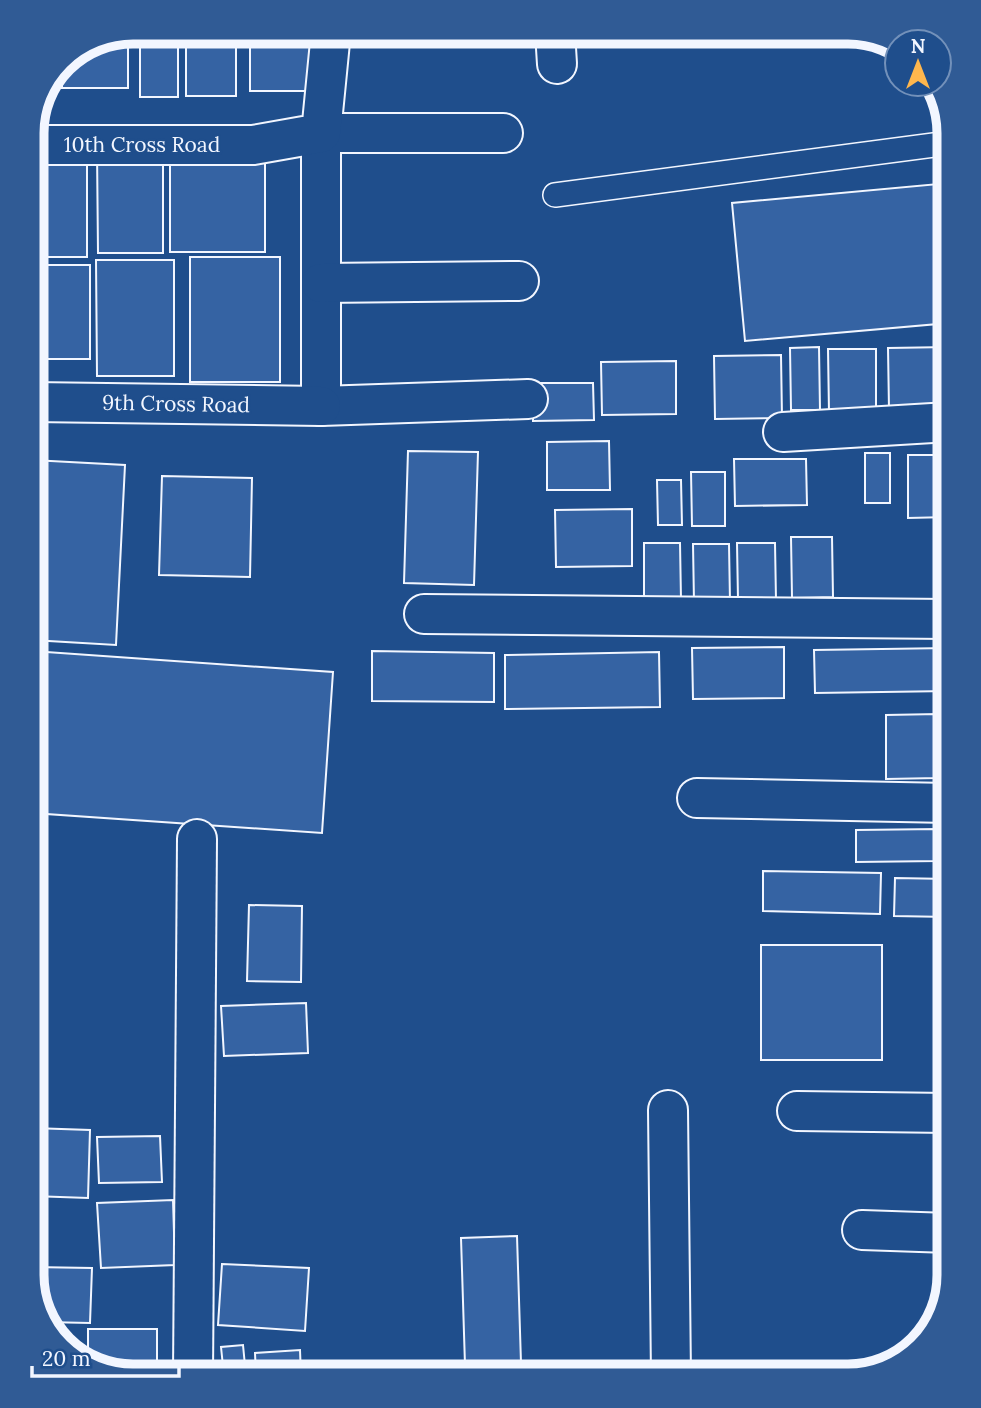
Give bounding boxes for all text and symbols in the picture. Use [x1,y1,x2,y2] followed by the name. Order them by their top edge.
[883,28,953,98] north arrow
[911,34,926,58] text: N
[64,131,220,158] street label: 10th Cross Road
[102,389,250,418] street label: 9th Cross Road
[32,1334,178,1378] scale bar
[42,1345,91,1372] text: 20 m

